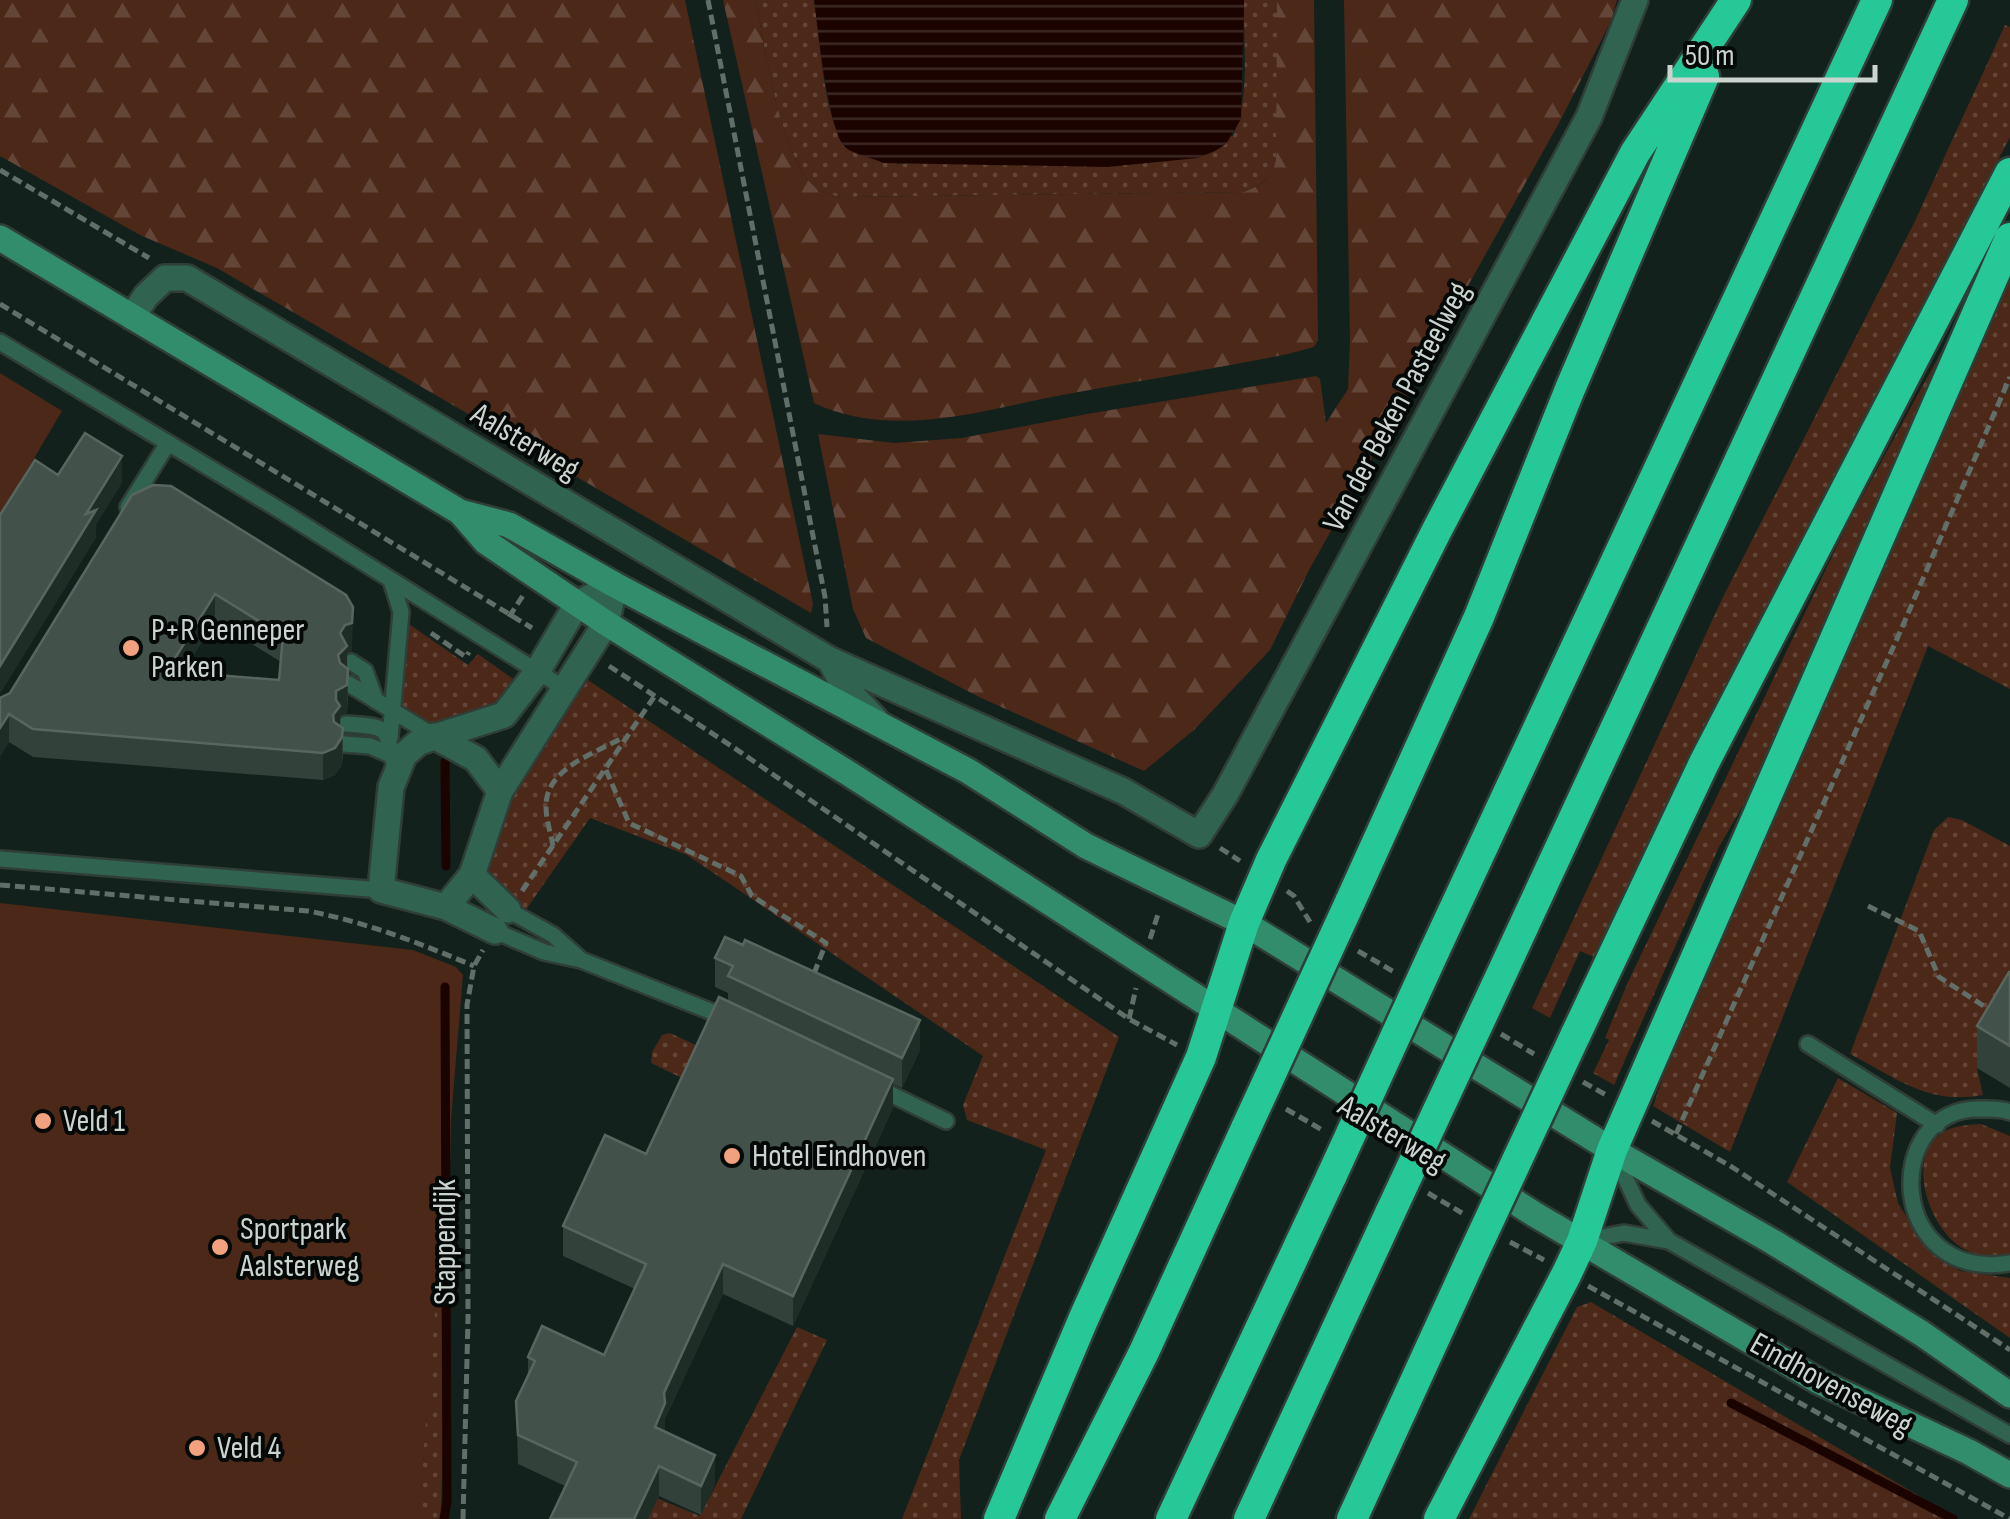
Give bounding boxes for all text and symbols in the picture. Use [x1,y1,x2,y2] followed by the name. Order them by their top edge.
[1670,20,1875,82] scale bar
[1685,38,1734,74] text: 50 m
[1315,276,1479,538] street label: Van der Beken Pasteelweg
[463,394,586,489] street label: Aalsterweg
[151,611,304,687] place label: P+R Genneper Parken
[120,637,142,659] marker: P+R Genneper Parken
[1330,1086,1453,1181] street label: Aalsterweg
[63,1102,125,1141] place label: Veld 1
[32,1110,54,1132] marker: Veld 1
[752,1137,927,1176] place label: Hotel Eindhoven
[721,1145,743,1167] marker: Hotel Eindhoven
[426,1179,465,1305] street label: Stappendijk
[239,1210,359,1286] place label: Sportpark Aalsterweg
[209,1236,231,1258] marker: Sportpark Aalsterweg
[1743,1324,1919,1446] street label: Eindhovenseweg
[217,1429,281,1468] place label: Veld 4
[186,1437,208,1459] marker: Veld 4

